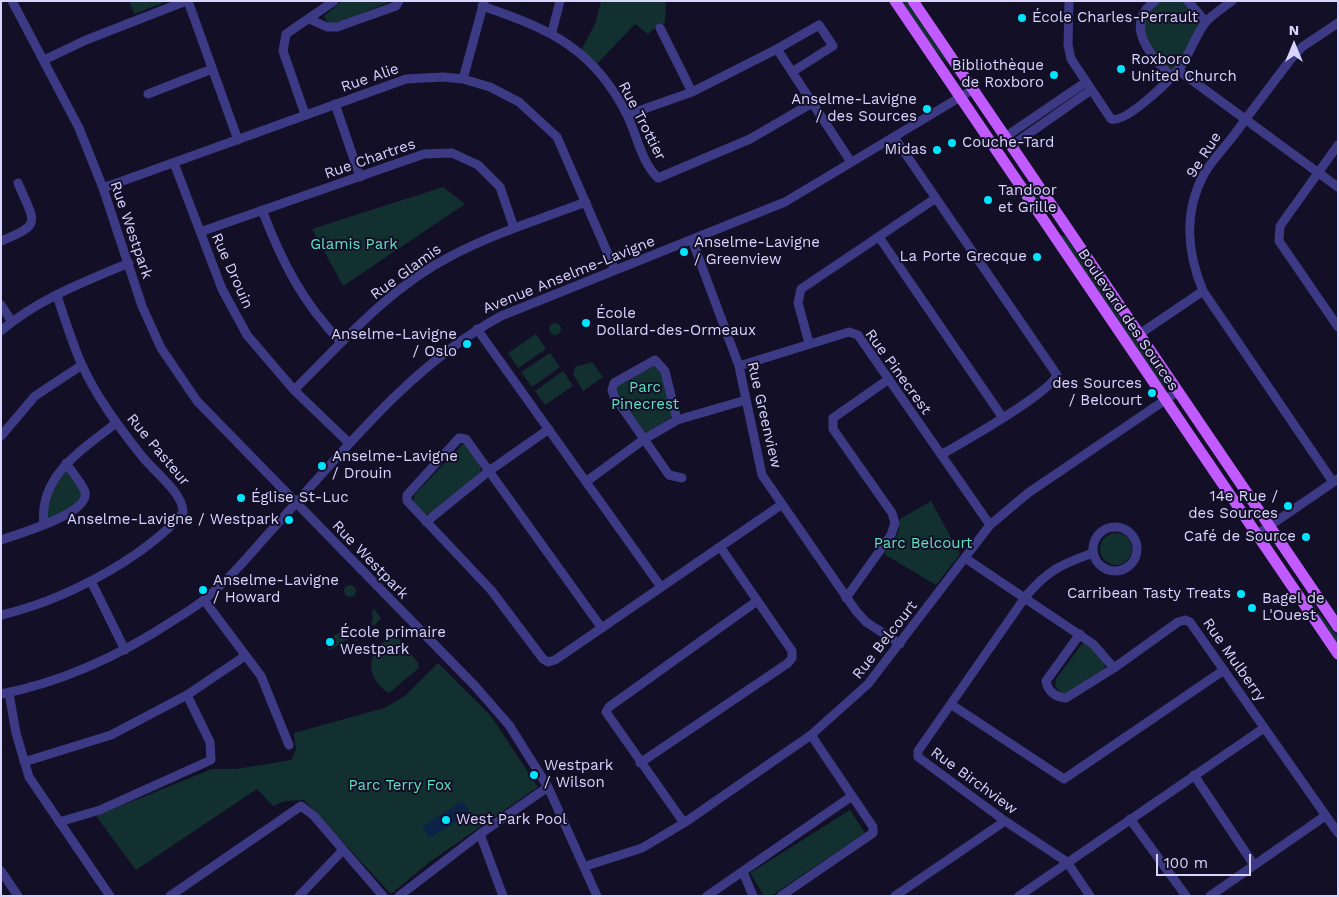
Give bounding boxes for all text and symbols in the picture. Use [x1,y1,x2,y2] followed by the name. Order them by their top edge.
[1032,9,1198,27] place label: École Charles-Perrault
[1016,12,1028,24] marker: École Charles-Perrault
[1269,20,1319,70] north arrow
[1289,22,1299,38] text: N
[1131,51,1237,86] place label: Roxboro United Church
[952,57,1044,92] place label: Bibliothèque de Roxboro
[339,60,401,96] street label: Rue Alie
[1115,63,1127,75] marker: Roxboro United Church
[1048,69,1060,81] marker: Bibliothèque de Roxboro
[614,79,670,163] street label: Rue Trottier
[791,91,917,126] place label: Anselme-Lavigne / des Sources
[921,103,933,115] marker: Anselme-Lavigne / des Sources
[1183,129,1225,181] street label: 9e Rue
[962,134,1054,152] place label: Couche-Tard
[322,135,418,183] street label: Rue Chartres
[946,137,958,149] marker: Couche-Tard
[884,141,927,159] place label: Midas
[931,144,943,156] marker: Midas
[106,179,156,281] street label: Rue Westpark
[998,182,1057,217] place label: Tandoor et Grille
[982,194,994,206] marker: Tandoor et Grille
[207,230,257,312] street label: Rue Drouin
[480,232,658,318] street label: Avenue Anselme-Lavigne
[694,234,820,269] place label: Anselme-Lavigne / Greenview
[310,236,398,254] park label: Glamis Park
[367,240,445,304] street label: Rue Glamis
[678,246,690,258] marker: Anselme-Lavigne / Greenview
[1074,246,1182,394] street label: Boulevard des Sources
[900,248,1027,266] place label: La Porte Grecque
[1031,251,1043,263] marker: La Porte Grecque
[596,305,756,340] place label: École Dollard-des-Ormeaux
[580,317,592,329] marker: École Dollard-des-Ormeaux
[331,326,457,361] place label: Anselme-Lavigne / Oslo
[861,326,935,418] street label: Rue Pinecrest
[461,338,473,350] marker: Anselme-Lavigne / Oslo
[743,360,785,470] street label: Rue Greenview
[1052,375,1142,410] place label: des Sources / Belcourt
[611,379,679,414] park label: Parc Pinecrest
[1146,387,1158,399] marker: des Sources / Belcourt
[123,410,193,490] street label: Rue Pasteur
[332,448,458,483] place label: Anselme-Lavigne / Drouin
[316,460,328,472] marker: Anselme-Lavigne / Drouin
[1188,488,1278,523] place label: 14e Rue / des Sources
[251,489,349,507] place label: Église St-Luc
[235,492,247,504] marker: Église St-Luc
[1282,500,1294,512] marker: 14e Rue / des Sources
[67,511,279,529] place label: Anselme-Lavigne / Westpark
[283,514,295,526] marker: Anselme-Lavigne / Westpark
[328,517,412,603] street label: Rue Westpark
[1184,528,1296,546] place label: Café de Source
[1300,531,1312,543] marker: Café de Source
[874,535,972,553] park label: Parc Belcourt
[213,572,339,607] place label: Anselme-Lavigne / Howard
[197,584,209,596] marker: Anselme-Lavigne / Howard
[1067,585,1231,603] place label: Carribean Tasty Treats
[1235,588,1247,600] marker: Carribean Tasty Treats
[1262,590,1325,625] place label: Bagel de L'Ouest
[849,597,921,683] street label: Rue Belcourt
[1246,602,1258,614] marker: Bagel de L'Ouest
[1199,615,1269,705] street label: Rue Mulberry
[340,624,446,659] place label: École primaire Westpark
[324,636,336,648] marker: École primaire Westpark
[927,744,1021,818] street label: Rue Birchview
[544,757,613,792] place label: Westpark / Wilson
[528,769,540,781] marker: Westpark / Wilson
[348,777,452,795] park label: Parc Terry Fox
[456,811,567,829] place label: West Park Pool
[440,814,452,826] marker: West Park Pool
[1159,844,1254,876] scale bar
[1164,854,1208,872] text: 100 m

